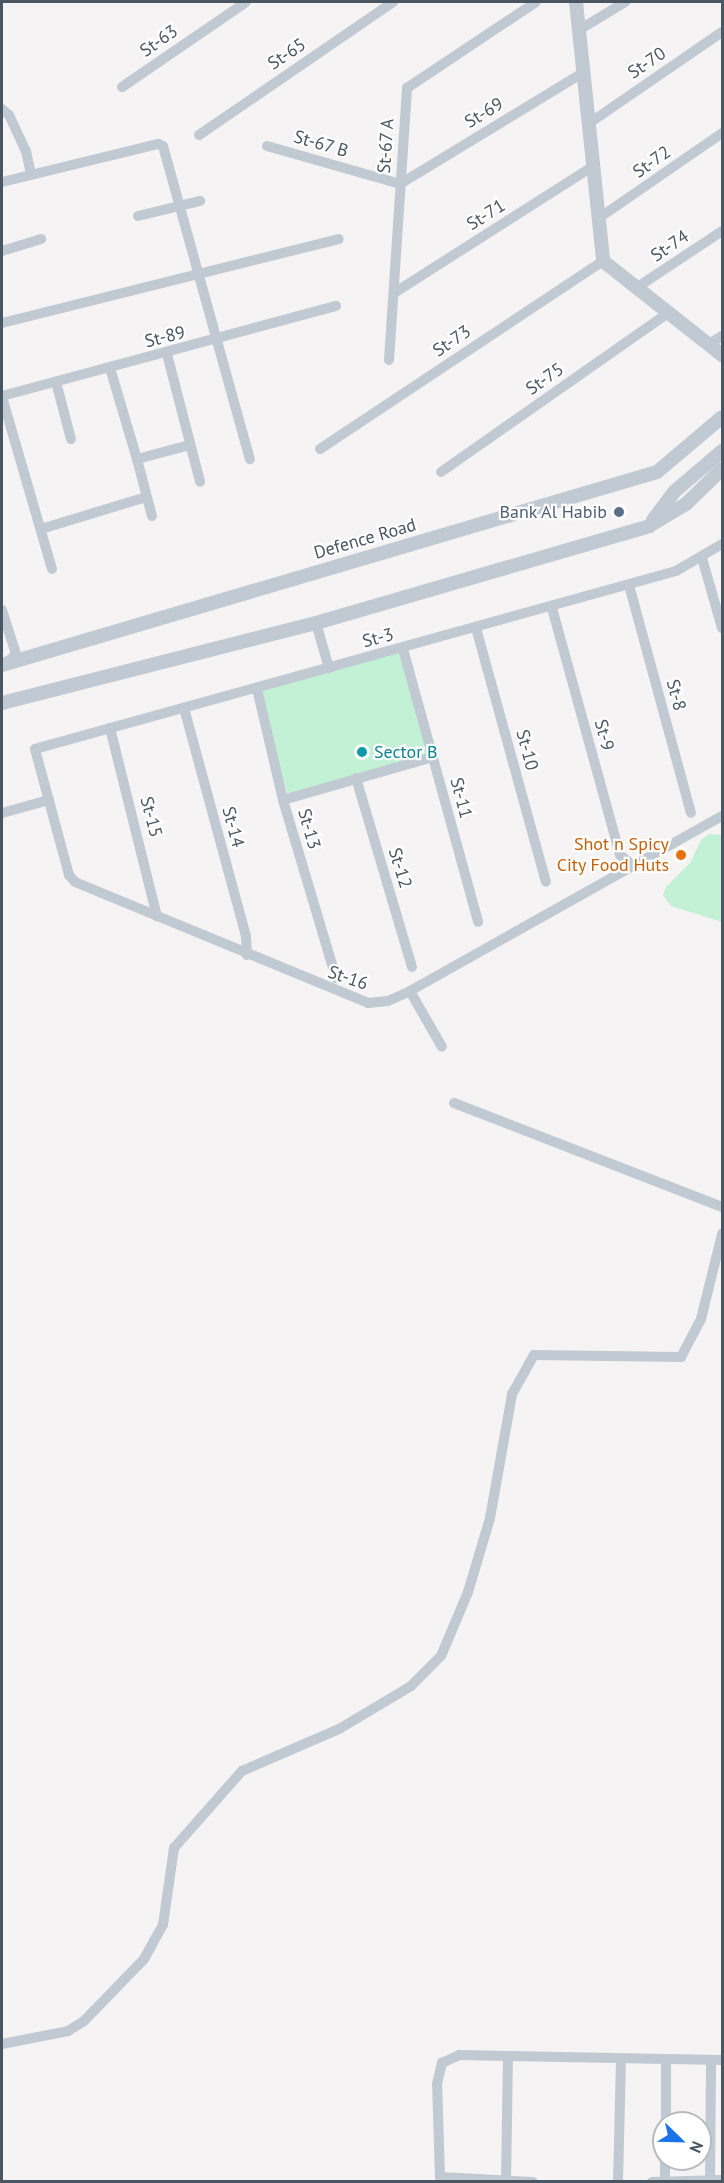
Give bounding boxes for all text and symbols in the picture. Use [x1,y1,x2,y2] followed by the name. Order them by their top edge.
[136,20,182,62] street label: St-63
[264,34,310,74] street label: St-65
[624,43,670,83] street label: St-70
[461,93,507,133] street label: St-69
[373,117,399,175] street label: St-67 A
[291,126,351,162] street label: St-67 B
[629,141,675,183] street label: St-72
[463,195,509,235] street label: St-71
[647,226,693,266] street label: St-74
[429,321,475,361] street label: St-73
[142,322,188,352] street label: St-89
[522,358,568,400] street label: St-75
[498,501,607,523] place label: Bank Al Habib
[612,505,626,519] marker: Bank Al Habib
[311,514,419,564] street label: Defence Road
[360,624,396,652] street label: St-3
[662,677,690,713] street label: St-8
[590,717,618,753] street label: St-9
[511,727,543,773] street label: St-10
[374,741,438,763] place label: Sector B
[355,745,369,759] marker: Sector B
[445,775,477,821] street label: St-11
[135,794,167,840] street label: St-15
[217,804,249,850] street label: St-14
[293,806,325,852] street label: St-13
[556,834,669,876] place label: Shot n Spicy City Food Huts
[384,845,416,891] street label: St-12
[674,848,688,862] marker: Shot n Spicy City Food Huts
[325,961,371,995] street label: St-16
[652,2111,712,2171] north arrow
[685,2138,708,2156] text: N

